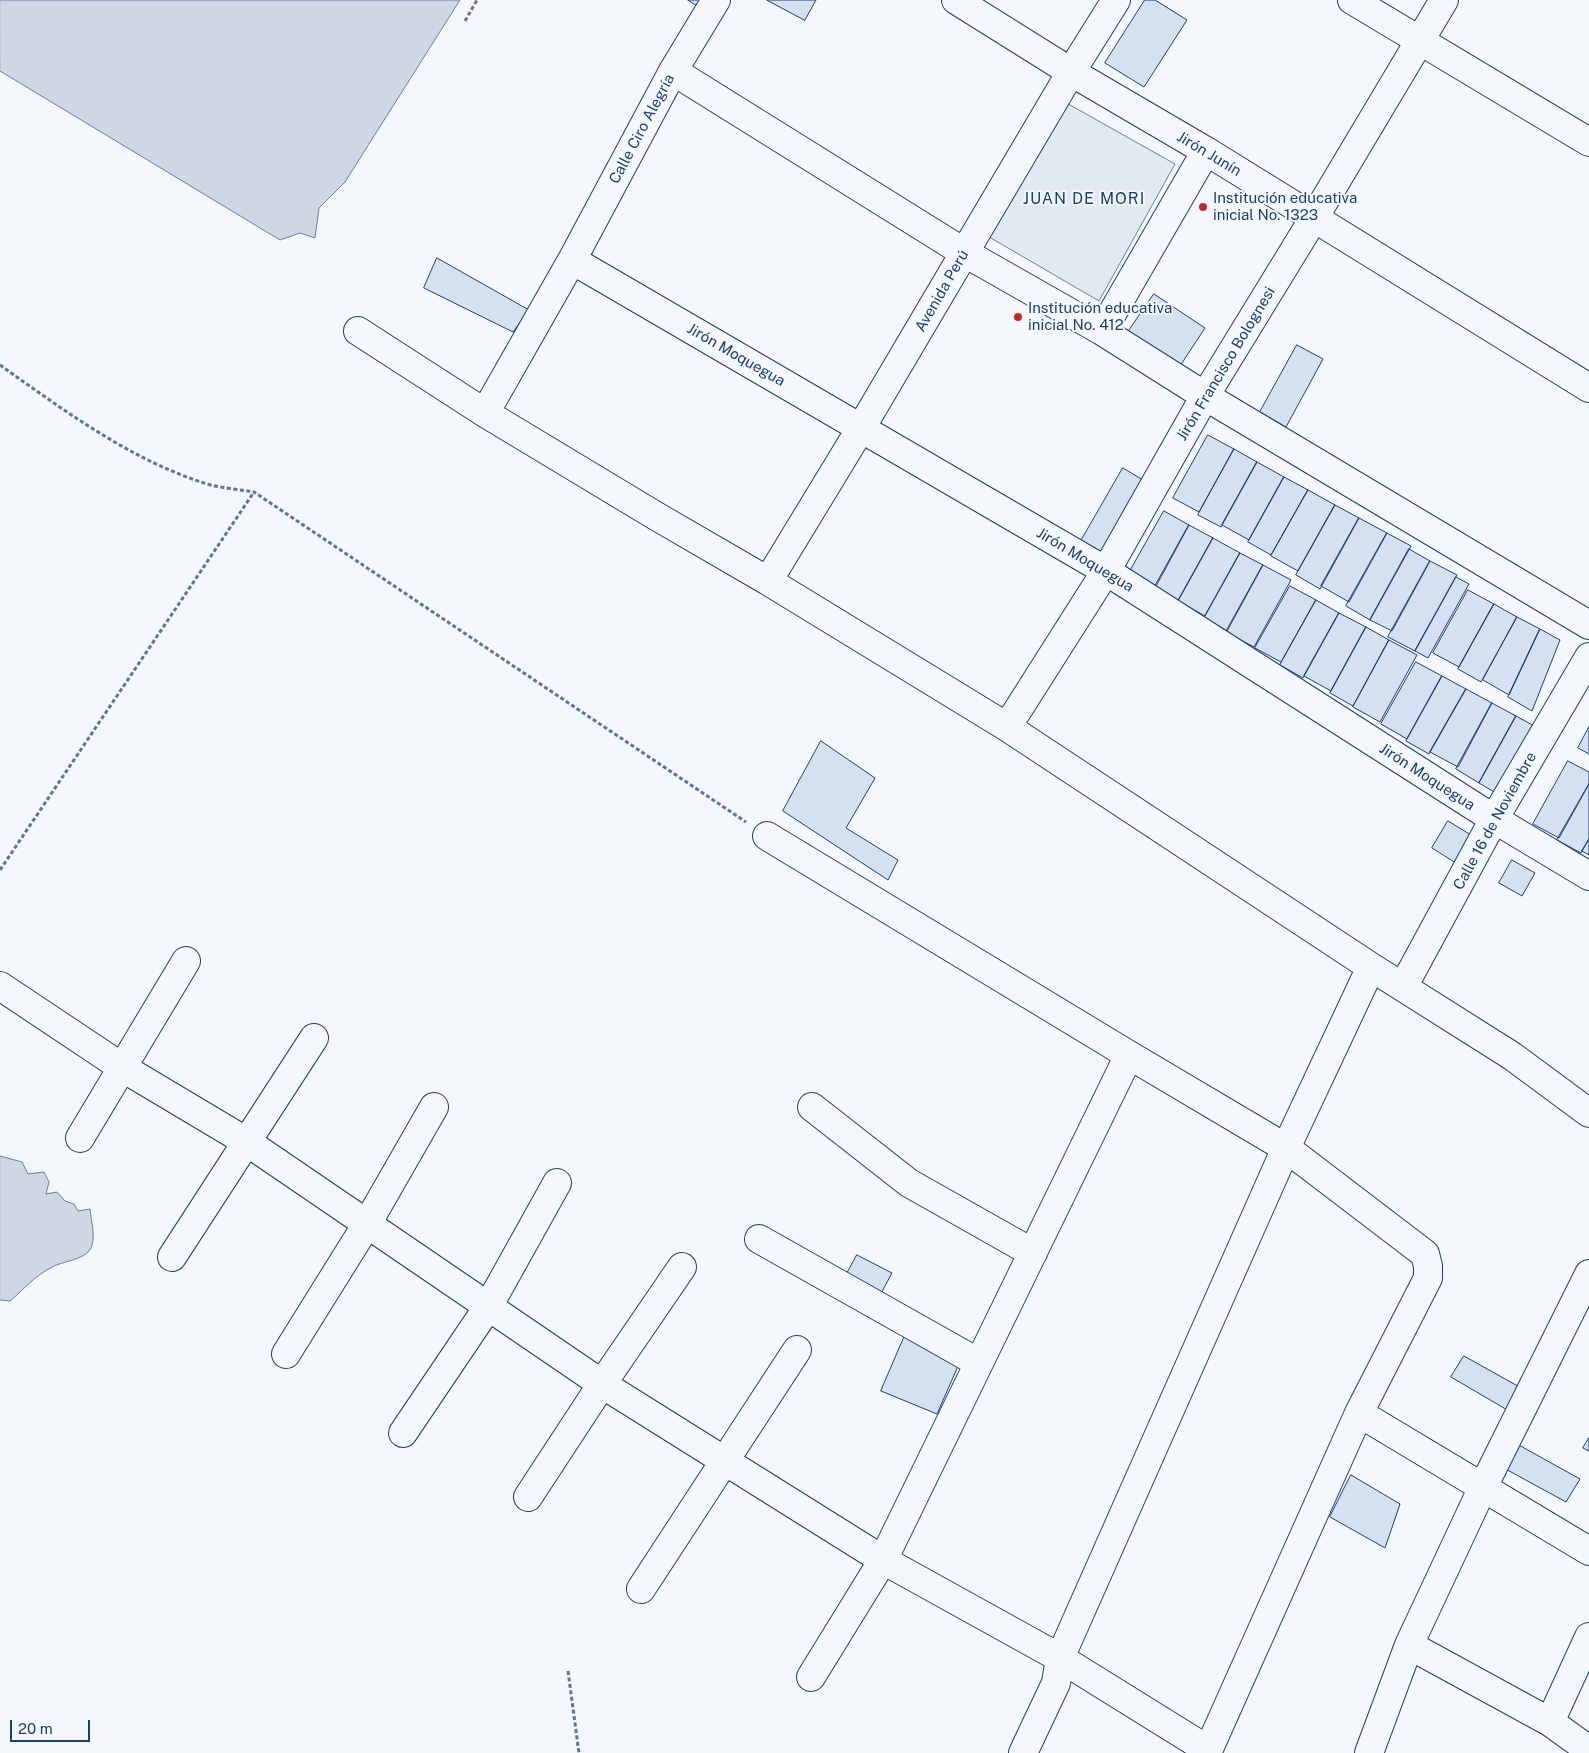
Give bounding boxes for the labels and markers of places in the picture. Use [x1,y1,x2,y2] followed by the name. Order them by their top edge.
[1213,189,1357,224] place label: Institución educativa inicial No. 1323
[1197,201,1209,213] marker: Institución educativa inicial No. 1323
[1028,299,1172,334] place label: Institución educativa inicial No. 412
[1012,311,1024,323] marker: Institución educativa inicial No. 412

